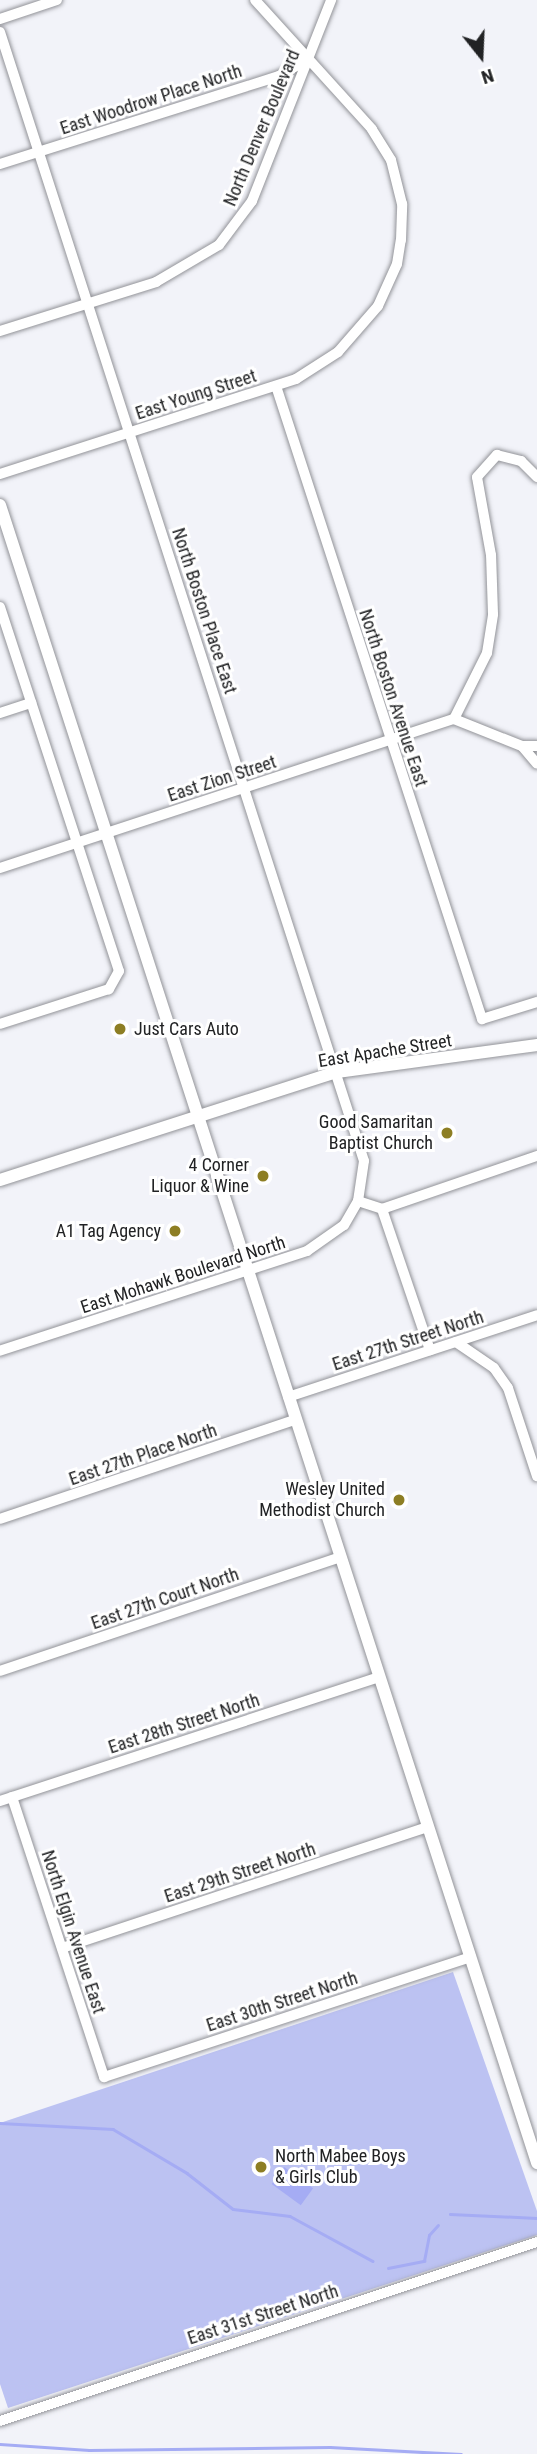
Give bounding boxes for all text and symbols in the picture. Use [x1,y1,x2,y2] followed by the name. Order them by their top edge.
[446,21,516,91] north arrow
[219,47,305,209] street label: North Denver Boulevard
[58,60,244,140] street label: East Woodrow Place North
[479,64,497,89] text: N
[133,365,259,425] street label: East Young Street
[167,525,241,697] street label: North Boston Place East
[354,606,432,790] street label: North Boston Avenue East
[165,751,279,807] street label: East Zion Street
[134,1018,239,1040] place label: Just Cars Auto
[112,1021,128,1037] marker: Just Cars Auto
[317,1030,453,1072] street label: East Apache Street
[319,1112,433,1154] place label: Good Samaritan Baptist Church
[439,1125,455,1141] marker: Good Samaritan Baptist Church
[151,1155,249,1198] place label: 4 Corner Liquor & Wine
[255,1168,271,1184] marker: 4 Corner Liquor & Wine
[55,1220,161,1242] place label: A1 Tag Agency
[167,1223,183,1239] marker: A1 Tag Agency
[78,1232,288,1318] street label: East Mohawk Boulevard North
[330,1306,486,1376] street label: East 27th Street North
[66,1420,220,1490] street label: East 27th Place North
[259,1479,385,1522] place label: Wesley United Methodist Church
[391,1492,407,1508] marker: Wesley United Methodist Church
[88,1564,242,1634] street label: East 27th Court North
[106,1689,262,1759] street label: East 28th Street North
[162,1838,318,1908] street label: East 29th Street North
[36,1848,110,2016] street label: North Elgin Avenue East
[204,1967,360,2037] street label: East 30th Street North
[275,2146,406,2188] place label: North Mabee Boys & Girls Club
[253,2159,269,2175] marker: North Mabee Boys & Girls Club
[185,2280,341,2350] street label: East 31st Street North

